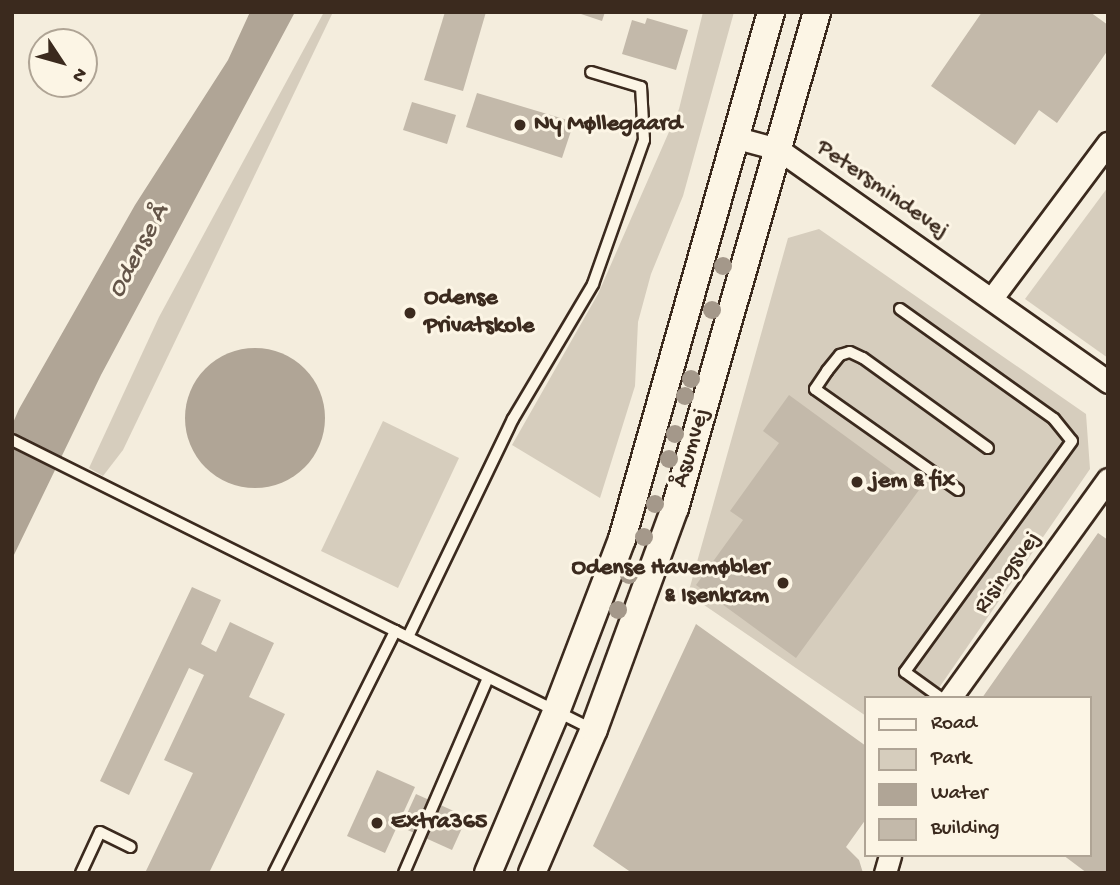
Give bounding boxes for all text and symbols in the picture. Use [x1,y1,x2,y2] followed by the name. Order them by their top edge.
[28,28,98,98] north arrow
[66,63,92,86] text: N
[534,111,682,139] place label: Ny Møllegaard
[512,117,528,133] marker: Ny Møllegaard
[810,134,954,246] street label: Petersmindevej
[102,200,178,304] water label: Odense Å
[424,285,534,341] place label: Odense Privatskole
[402,305,418,321] marker: Odense Privatskole
[667,405,717,491] street label: Åsumvej
[871,468,955,496] place label: jem & fix
[849,474,865,490] marker: jem & fix
[968,526,1048,620] street label: Risingsvej
[571,555,769,611] place label: Odense Havemøbler & Isenkram
[775,575,791,591] marker: Odense Havemøbler & Isenkram
[864,696,1092,857] legend
[931,712,977,737] text: Road
[931,747,971,772] text: Park
[931,782,987,807] text: Water
[391,809,487,837] place label: Extra365
[369,815,385,831] marker: Extra365
[931,817,1000,842] text: Building

